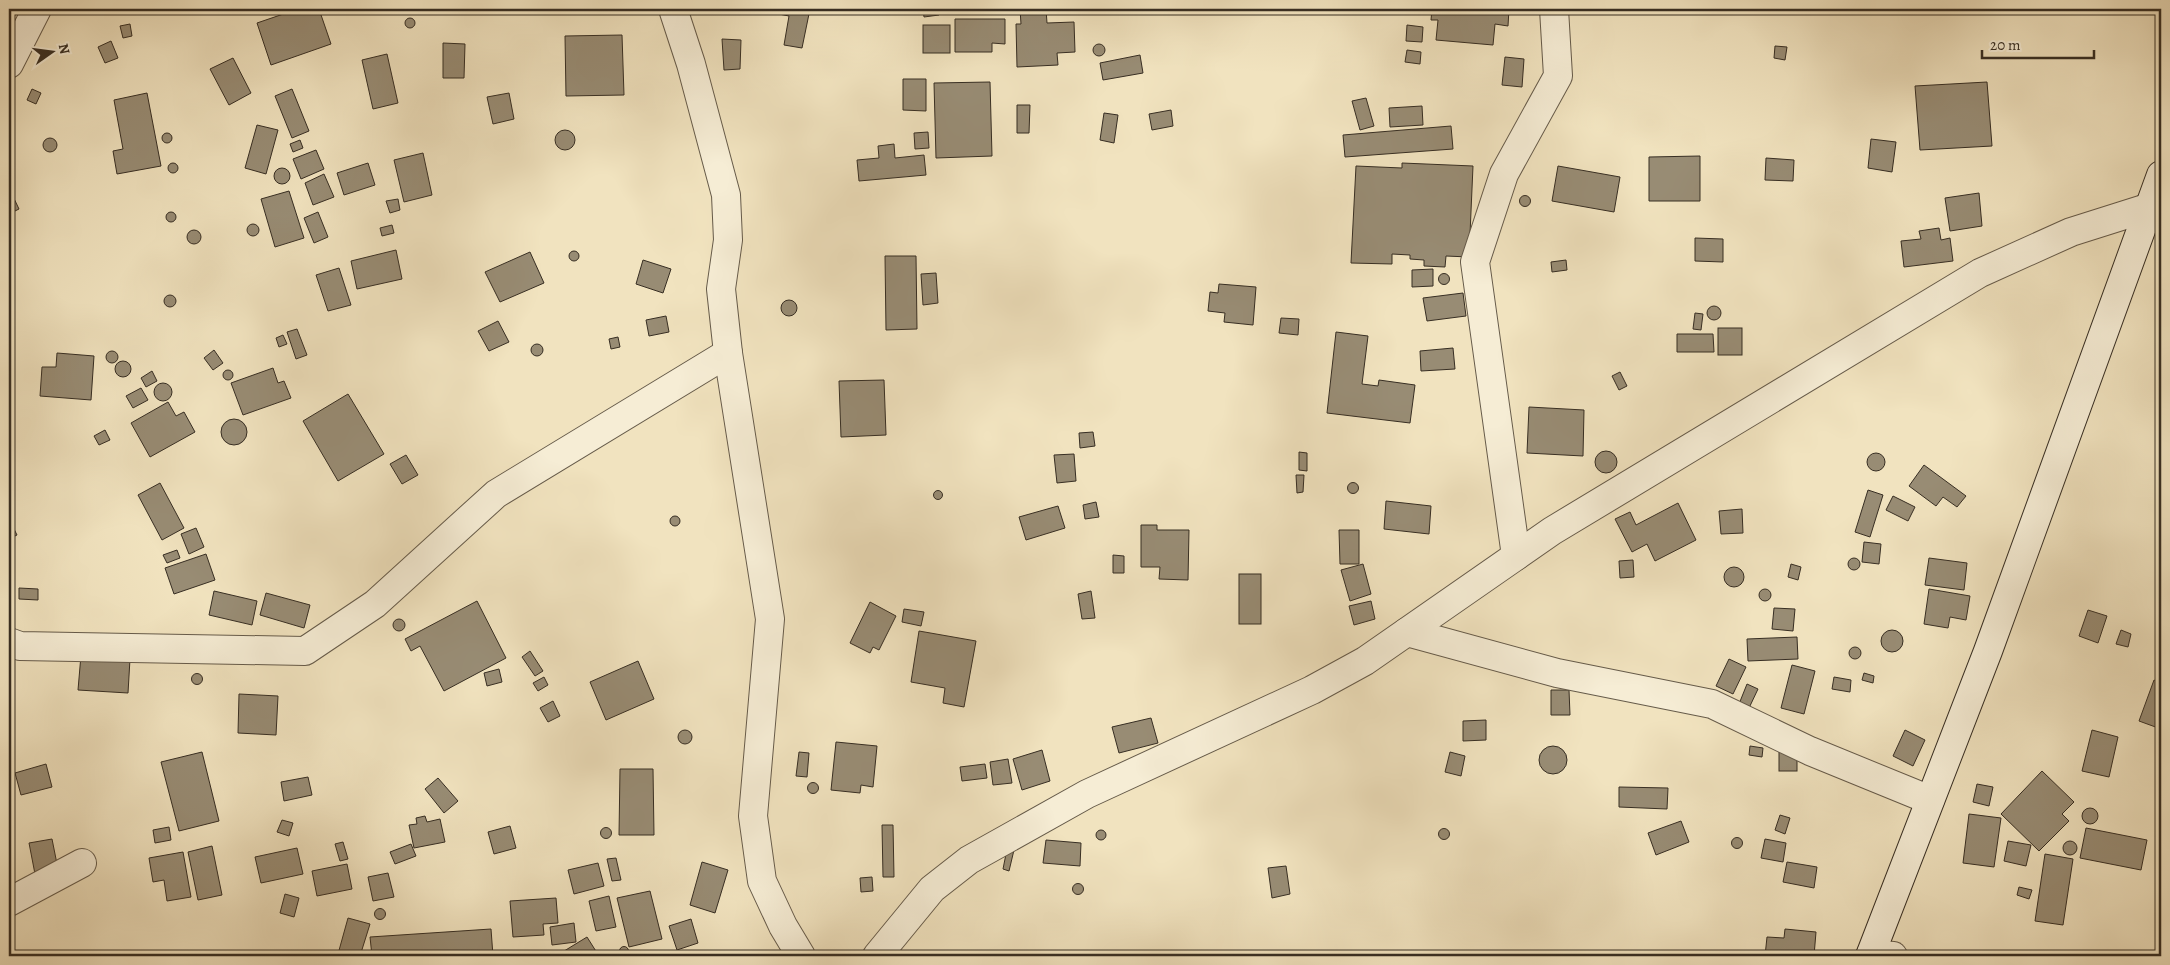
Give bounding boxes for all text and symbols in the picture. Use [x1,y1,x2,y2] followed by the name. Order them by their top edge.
[28,28,78,78] north arrow
[1982,28,2095,60] scale bar
[1990,35,2021,55] text: 20 m
[54,42,75,56] text: N

